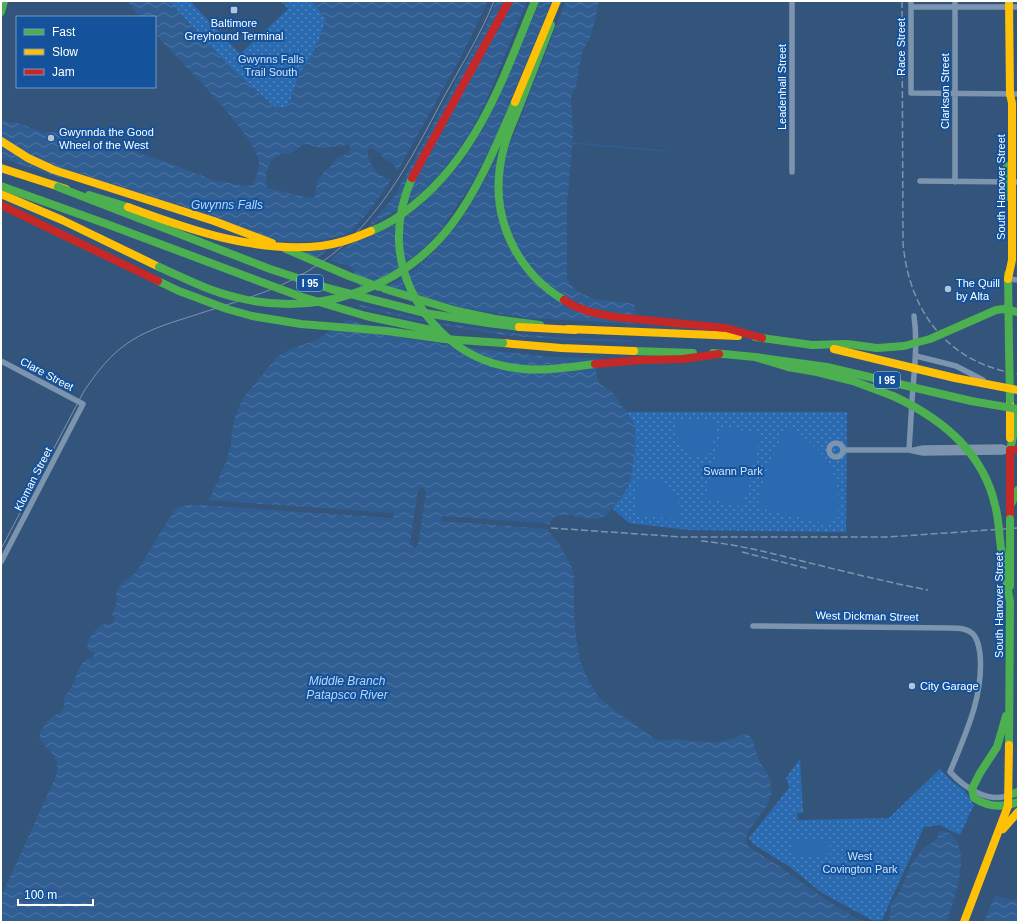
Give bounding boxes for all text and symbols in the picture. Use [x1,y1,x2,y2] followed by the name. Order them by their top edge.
[229,5,239,15] marker: Baltimore Greyhound Terminal
[16,16,156,88] legend
[185,17,283,42] place label: Baltimore Greyhound Terminal
[895,18,907,76] street label: Race Street
[52,25,76,39] text: Fast
[776,44,788,130] street label: Leadenhall Street
[52,45,78,59] text: Slow
[238,53,305,78] park label: Gwynns Falls Trail South
[939,53,951,129] street label: Clarkson Street
[52,65,75,79] text: Jam
[59,126,154,151] place label: Gwynnda the Good Wheel of the West
[46,133,56,143] marker: Gwynnda the Good Wheel of the West
[995,134,1007,240] street label: South Hanover Street
[191,198,263,212] water label: Gwynns Falls
[297,275,323,291] road number: I 95
[956,277,1000,302] place label: The Quill by Alta
[943,284,953,294] marker: The Quill by Alta
[18,355,76,393] street label: Clare Street
[874,372,900,388] road number: I 95
[12,445,54,513] street label: Kloman Street
[703,465,763,477] park label: Swann Park
[993,552,1005,658] street label: South Hanover Street
[815,609,919,623] street label: West Dickman Street
[306,674,389,702] water label: Middle Branch Patapsco River
[920,680,979,692] place label: City Garage
[907,681,917,691] marker: City Garage
[822,850,898,875] park label: West Covington Park
[18,881,93,907] scale bar
[24,888,57,902] text: 100 m

